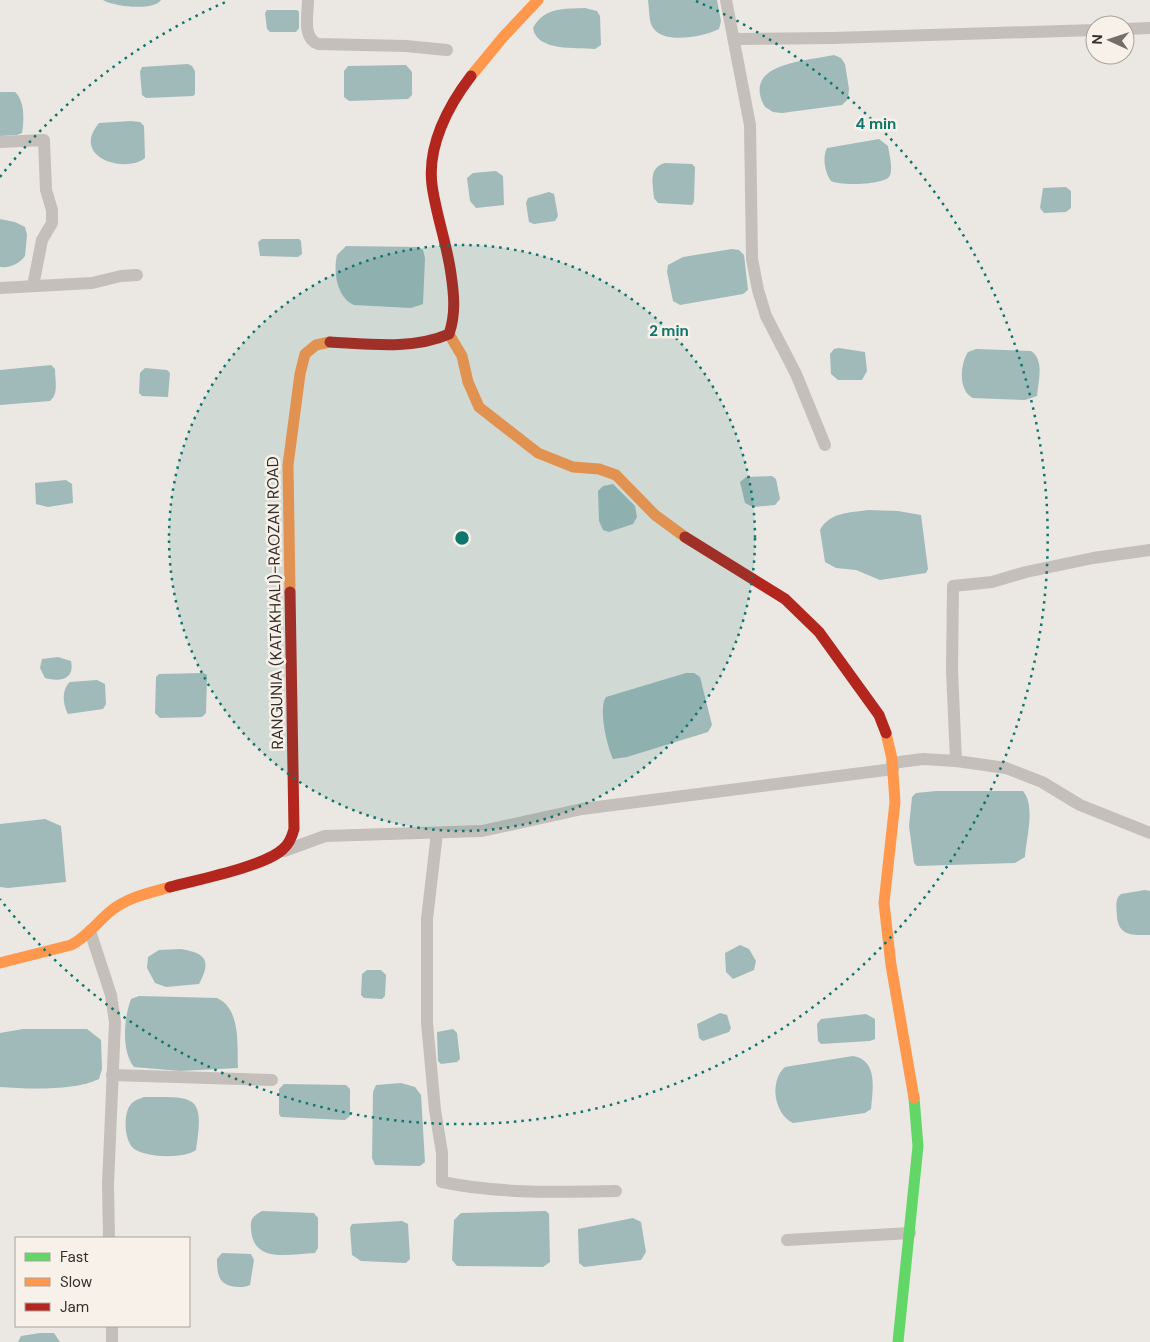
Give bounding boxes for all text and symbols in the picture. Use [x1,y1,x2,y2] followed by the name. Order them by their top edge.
[1085,15,1135,65] north arrow
[1088,34,1106,45] text: N
[856,114,896,134] text: 4 min
[649,321,689,341] text: 2 min
[262,456,288,750] street label: RANGUNIA (KATAKHALI)-RAOZAN ROAD
[453,529,471,547] centre of rings
[15,1237,190,1327] legend
[60,1247,89,1267] text: Fast
[60,1272,93,1292] text: Slow
[60,1297,89,1317] text: Jam

